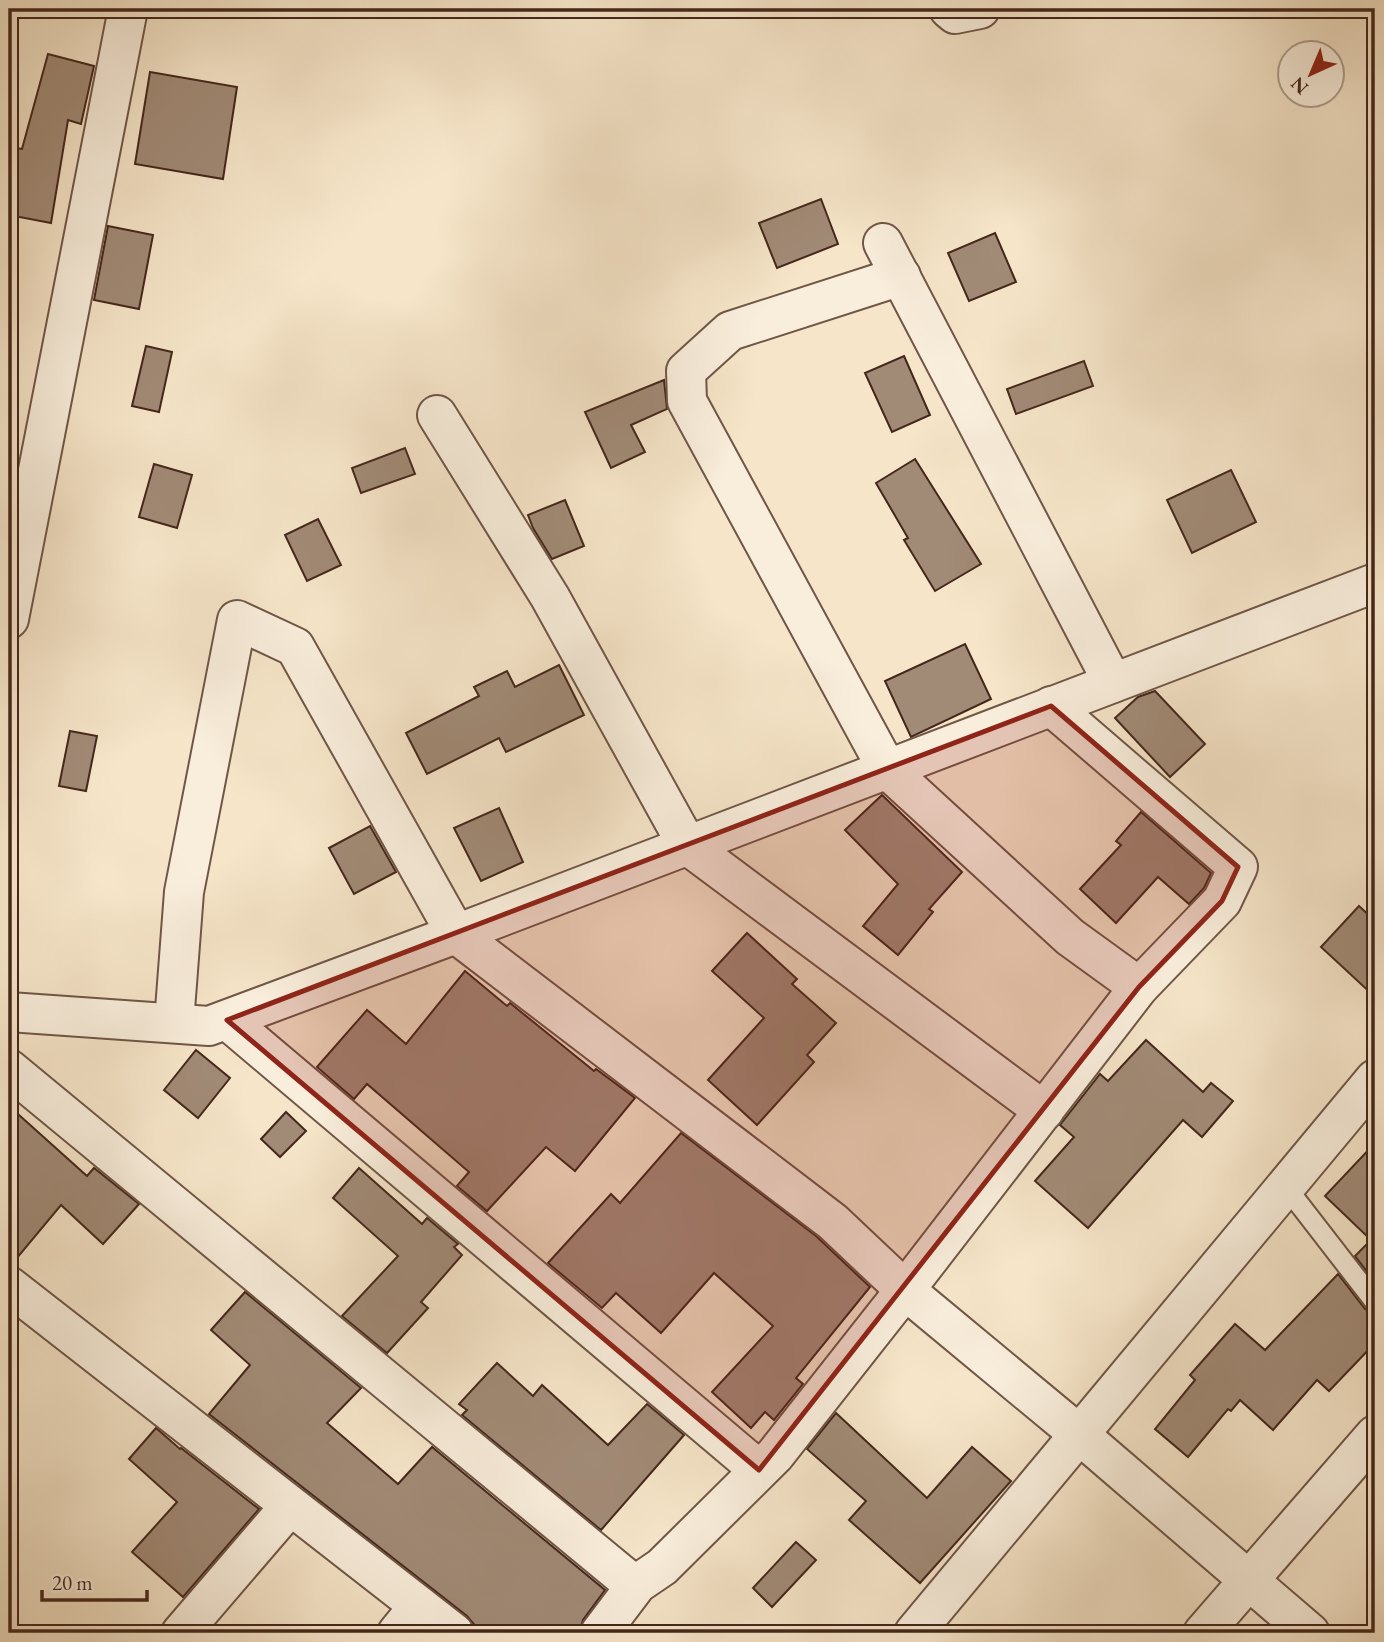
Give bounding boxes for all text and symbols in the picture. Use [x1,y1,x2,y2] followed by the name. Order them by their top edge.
[1276,38,1346,108] north arrow
[1285,71,1314,100] text: N
[42,1558,147,1602] scale bar
[52,1569,93,1596] text: 20 m

